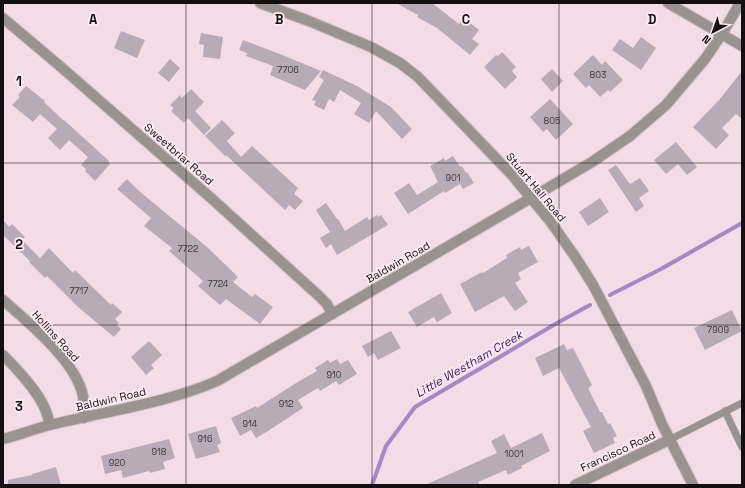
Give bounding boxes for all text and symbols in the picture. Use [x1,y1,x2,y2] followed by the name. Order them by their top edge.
[89,11,98,28] text: A
[275,11,284,28] text: B
[462,11,470,28] text: C
[648,11,657,28] text: D
[693,12,733,52] north arrow
[699,32,714,47] text: N
[277,64,299,76] house number: 7706
[590,69,606,81] house number: 803
[16,73,22,90] text: 1
[544,115,560,127] house number: 805
[141,120,217,188] street label: Sweetbriar Road
[503,150,569,224] street label: Stuart Hall Road
[445,172,461,184] house number: 901
[15,236,23,253] text: 2
[364,238,432,286] street label: Baldwin Road
[178,243,198,255] house number: 7722
[208,278,229,290] house number: 7724
[70,285,88,297] house number: 7717
[29,307,83,365] street label: Hollins Road
[707,324,729,336] house number: 7909
[412,326,527,401] water label: Little Westham Creek
[326,369,342,381] house number: 910
[75,384,147,414] street label: Baldwin Road
[15,398,23,415] text: 3
[279,398,293,410] house number: 912
[243,418,258,430] house number: 914
[578,427,658,475] street label: Francisco Road
[198,433,213,445] house number: 916
[152,446,167,458] house number: 918
[504,448,524,460] house number: 1001
[109,457,126,469] house number: 920

